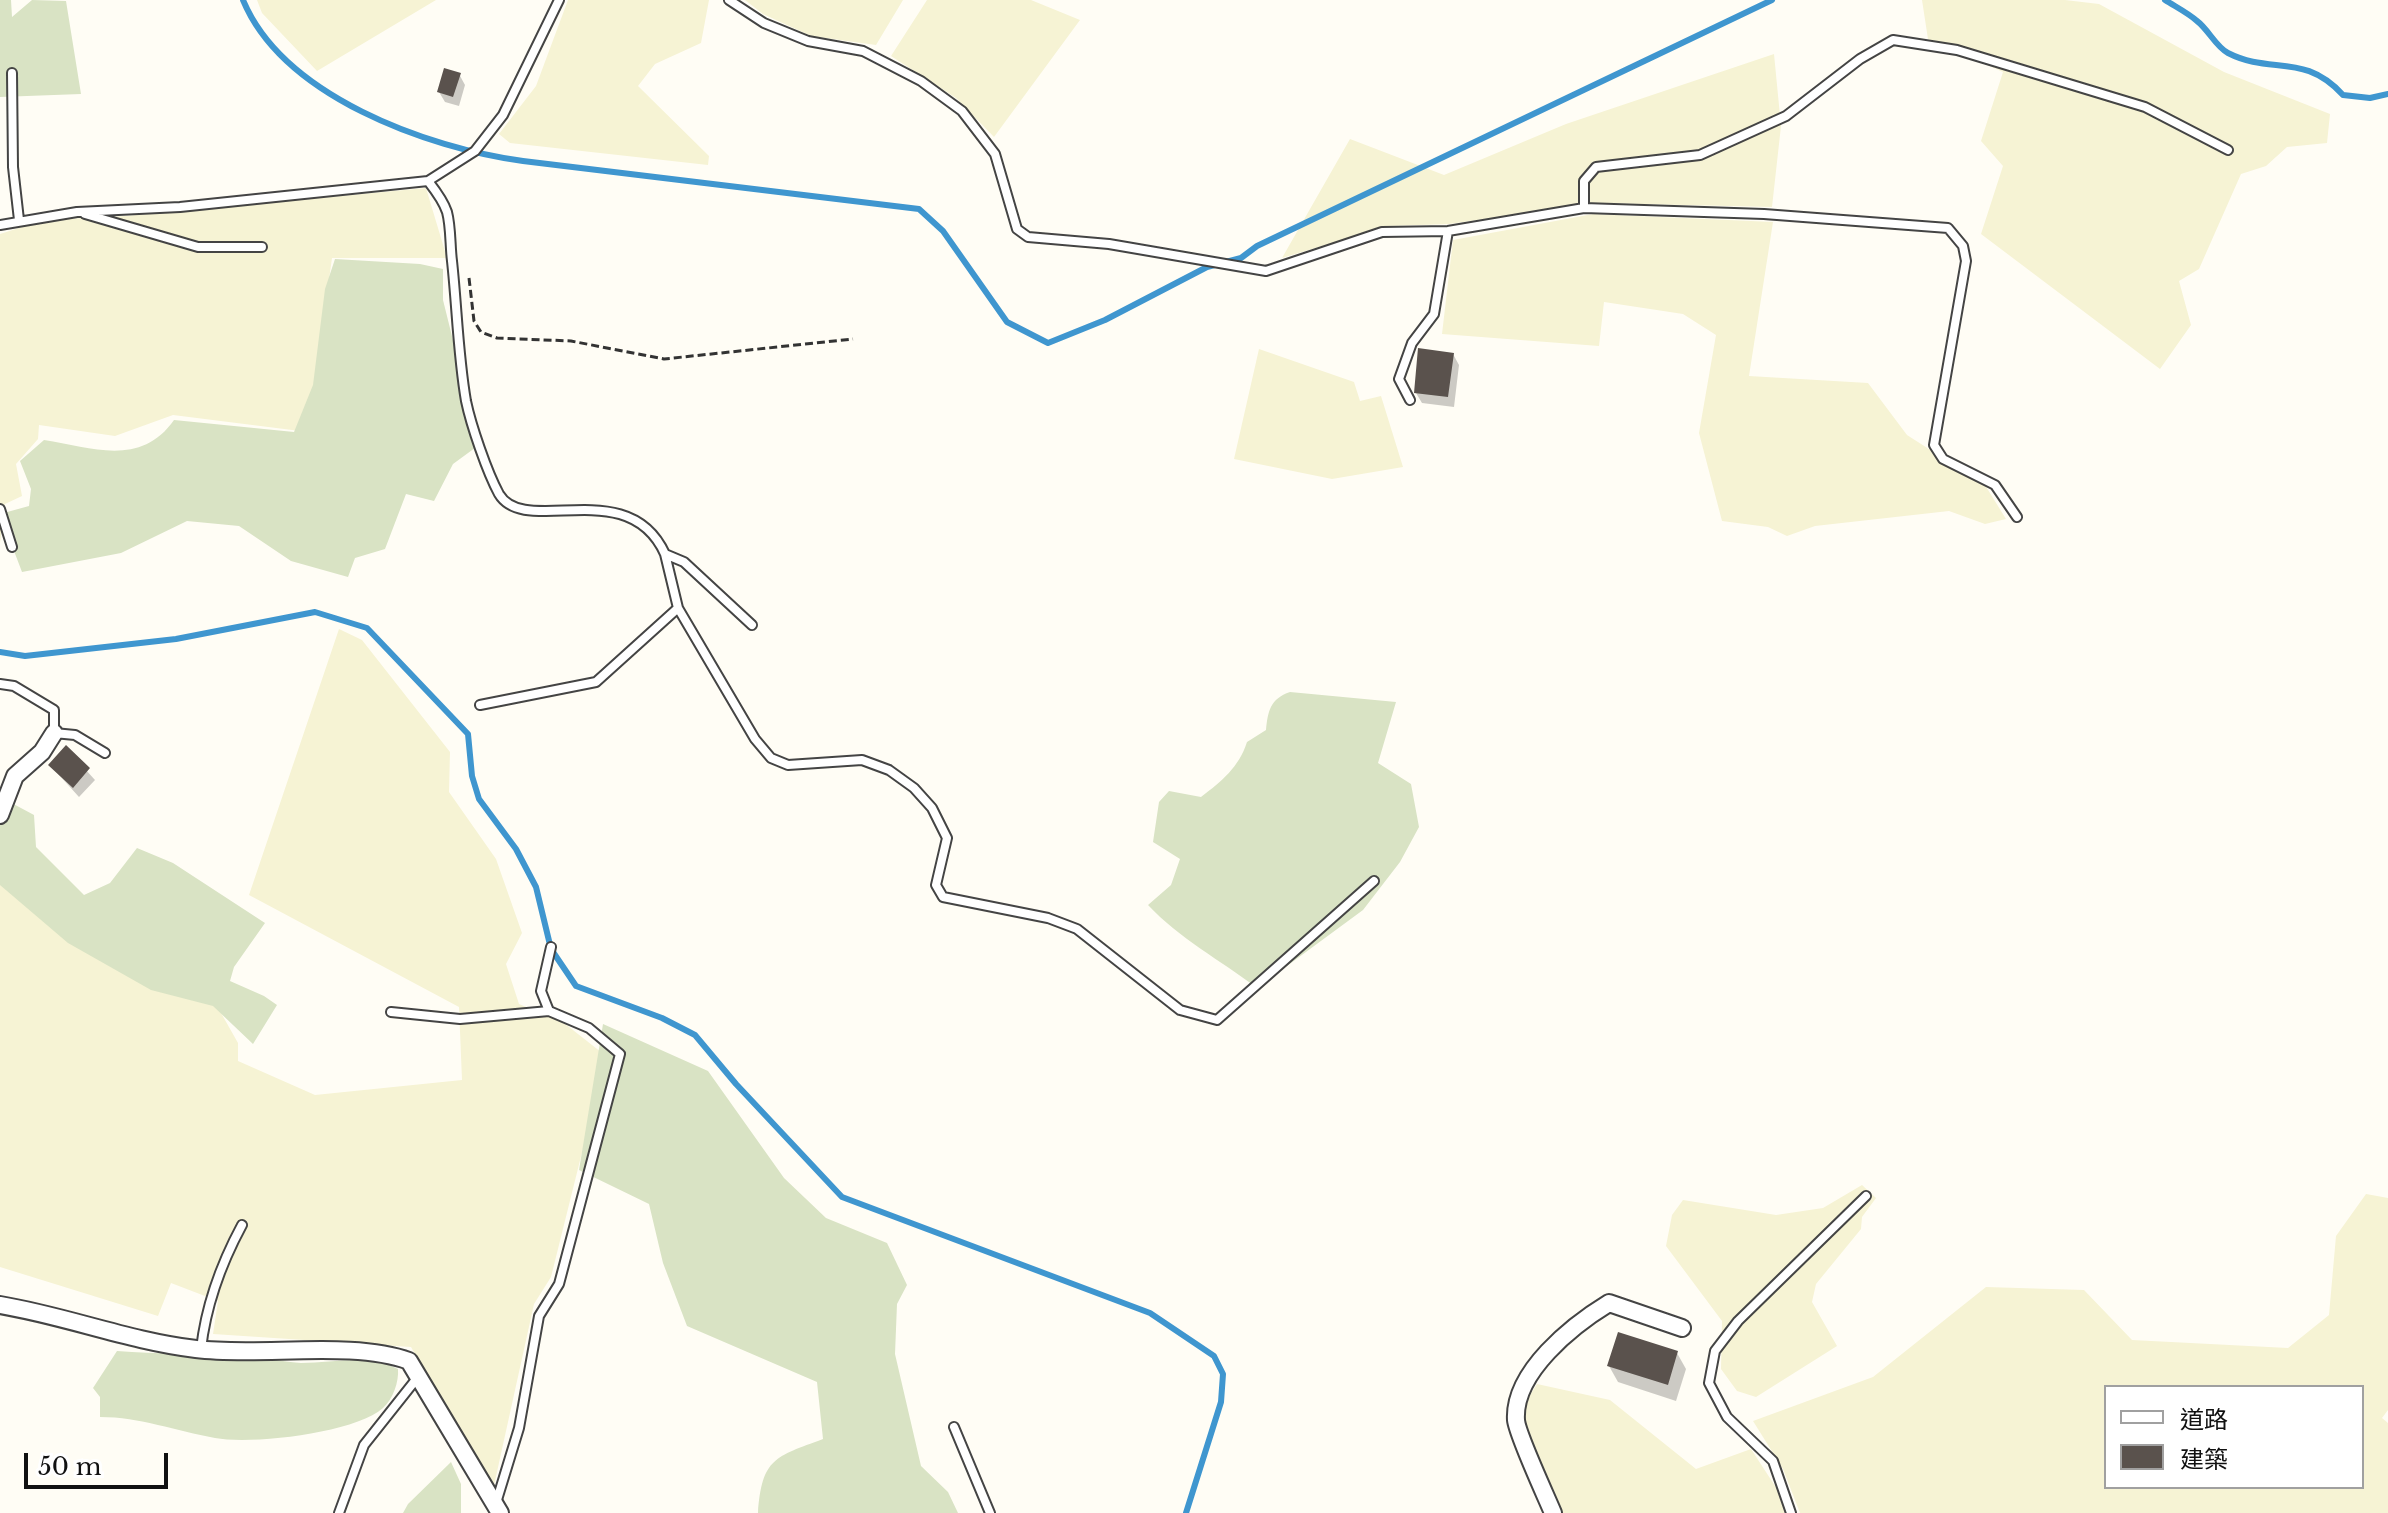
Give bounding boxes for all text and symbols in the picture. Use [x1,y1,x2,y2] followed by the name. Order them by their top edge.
[2104,1385,2364,1489] legend
[2180,1405,2228,1434] text: 道路
[28,1437,172,1487] scale bar
[2180,1445,2228,1474] text: 建築
[38,1452,101,1481] text: 50 m

